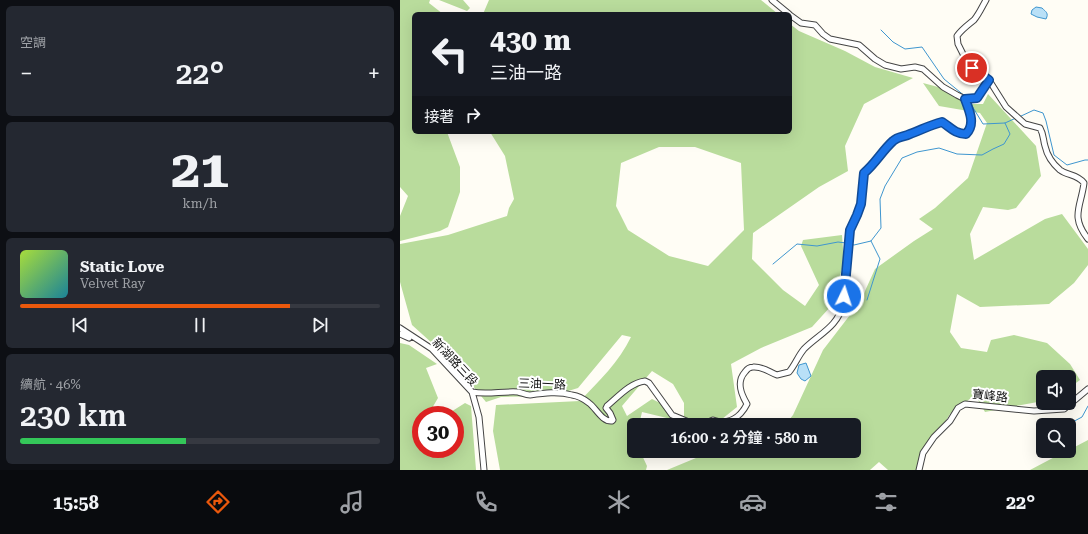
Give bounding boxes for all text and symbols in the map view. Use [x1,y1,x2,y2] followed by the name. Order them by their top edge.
[490,24,571,57] text: 430 m
[424,28,476,80] icon: left
[20,35,46,50] text: 空調
[955,51,989,85] pin
[176,56,224,91] text: 22°
[961,57,983,79] icon: arrive
[20,61,32,86] text: −
[368,61,380,86] text: +
[490,62,562,83] text: 三油一路
[462,104,484,126] icon: right
[424,108,454,126] text: 接著
[171,139,229,200] text: 21
[183,196,217,211] text: km/h
[80,258,164,276] text: Static Love
[823,275,865,317] position arrow
[80,276,145,291] text: Velvet Ray
[69,314,91,336] icon: previous
[189,314,211,336] icon: pause
[309,314,331,336] icon: next
[429,335,481,389] street label: 新湖路三段
[1036,370,1076,458] map controls
[1036,370,1076,410] button: sound
[518,376,566,392] street label: 三油一路
[20,377,81,392] text: 續航 · 46%
[971,387,1009,405] street label: 寶峰路
[20,398,127,433] text: 230 km
[412,406,464,458] speed limit sign: 30
[1036,418,1076,458] button: search
[670,429,818,447] text: 16:00 · 2 分鐘 · 580 m
[204,488,232,516] icon: directions
[338,488,366,516] icon: music
[472,488,500,516] icon: phone
[605,488,633,516] icon: climate
[739,488,767,516] icon: car
[872,488,900,516] icon: filters
[53,492,99,513] text: 15:58
[1006,492,1035,513] text: 22°

